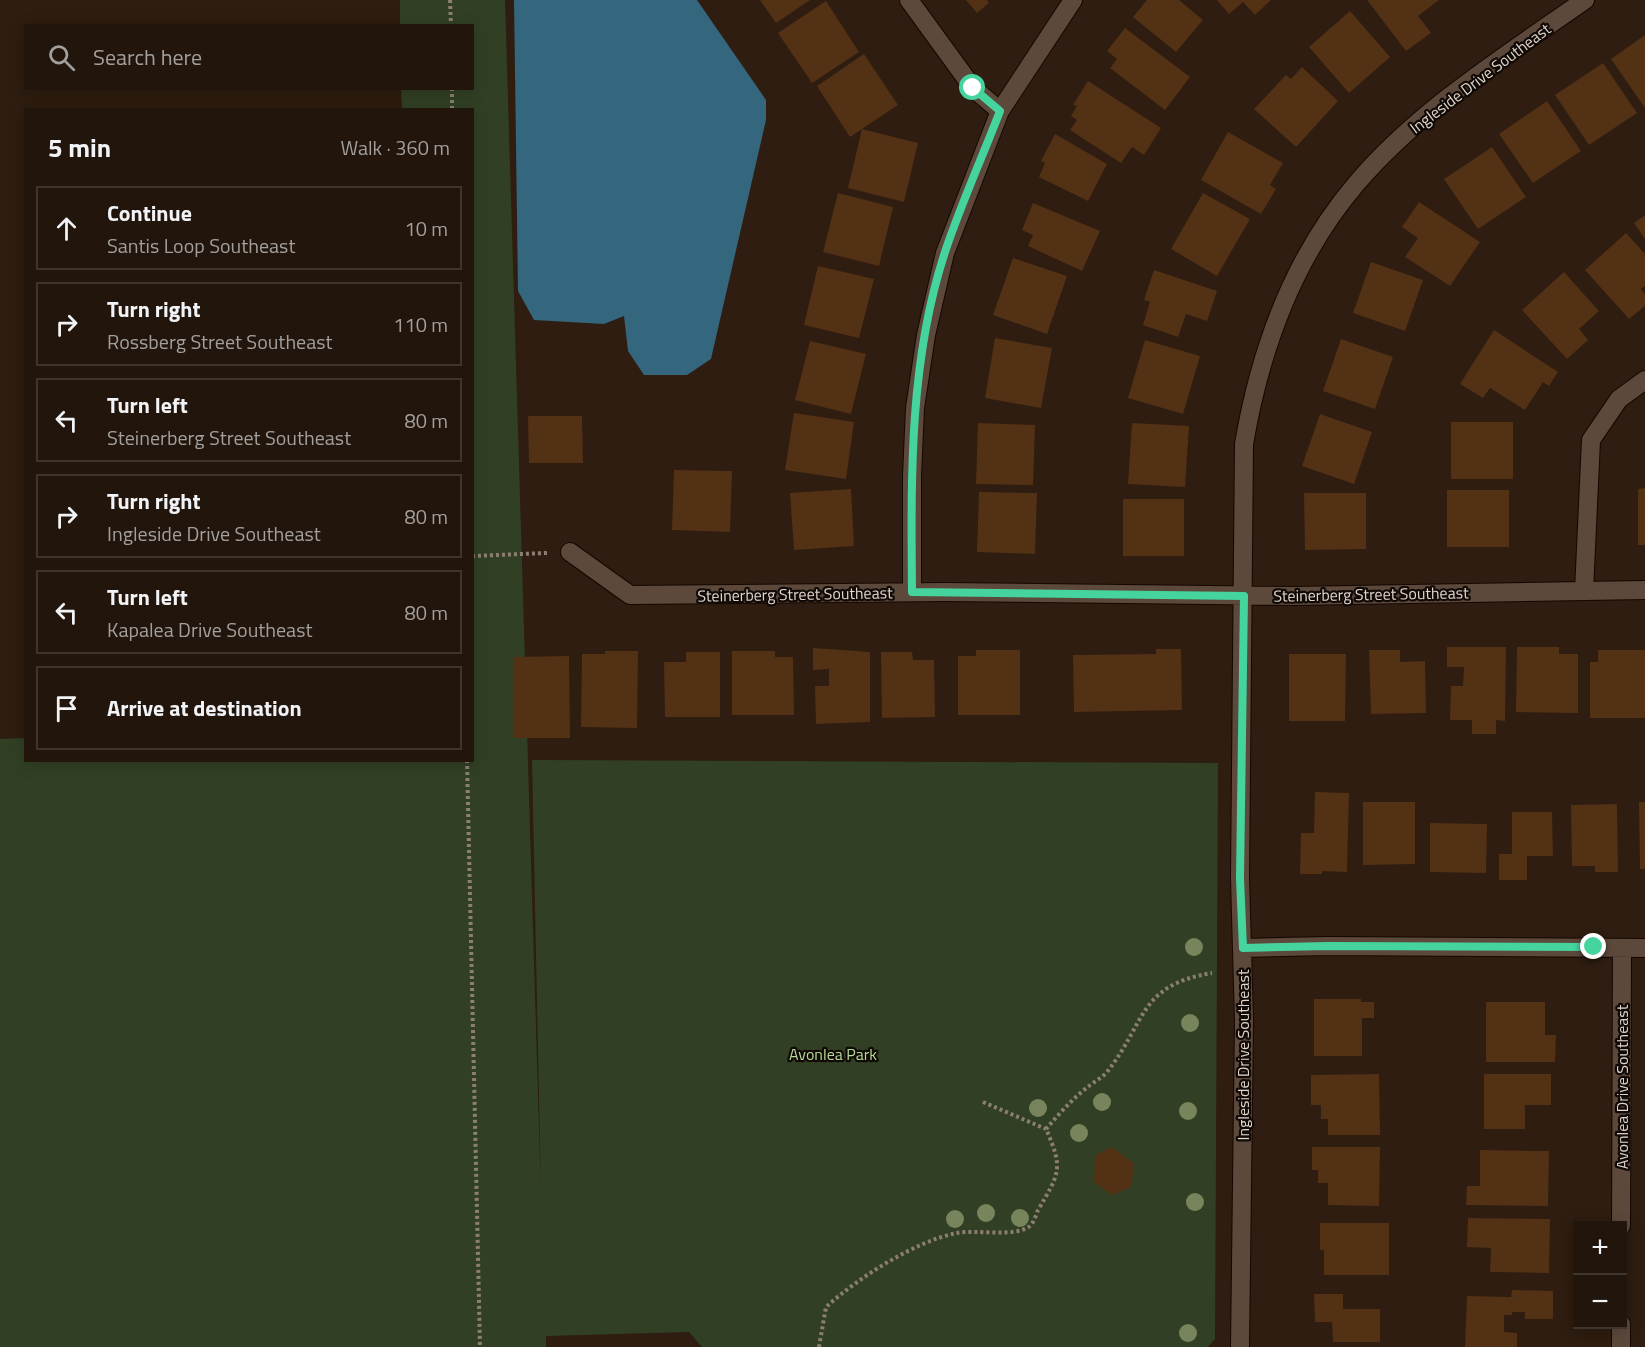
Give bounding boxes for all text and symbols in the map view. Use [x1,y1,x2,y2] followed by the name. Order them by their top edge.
[1404,17,1556,139] street label: Ingleside Drive Southeast
[24,24,474,90] search box
[93,40,202,74] text: Search here
[45,41,78,74] icon: search
[959,74,985,100] route start
[48,128,111,167] text: 5 min
[341,132,450,163] text: Walk · 360 m
[107,196,192,230] text: Continue
[50,212,83,245] icon: ahead
[404,213,448,244] text: 10 m
[107,230,295,261] text: Santis Loop Southeast
[107,292,201,326] text: Turn right
[50,308,83,341] icon: right
[393,309,448,340] text: 110 m
[107,326,333,357] text: Rossberg Street Southeast
[107,388,188,422] text: Turn left
[50,404,83,437] icon: left
[404,405,448,436] text: 80 m
[107,422,351,453] text: Steinerberg Street Southeast
[107,484,201,518] text: Turn right
[50,500,83,533] icon: right
[404,501,448,532] text: 80 m
[107,518,321,549] text: Ingleside Drive Southeast
[107,580,188,614] text: Turn left
[697,580,893,608] street label: Steinerberg Street Southeast
[1273,580,1469,608] street label: Steinerberg Street Southeast
[50,596,83,629] icon: left
[404,597,448,628] text: 80 m
[107,614,312,645] text: Kapalea Drive Southeast
[107,691,302,725] text: Arrive at destination
[50,692,83,725] icon: arrive
[1580,933,1606,959] route end
[1231,969,1255,1141] street label: Ingleside Drive Southeast
[1610,1004,1634,1169] street label: Avonlea Drive Southeast
[789,1042,877,1066] park label: Avonlea Park
[1573,1221,1627,1329] map controls
[1573,1221,1627,1275] button: +
[1573,1275,1627,1329] button: −

